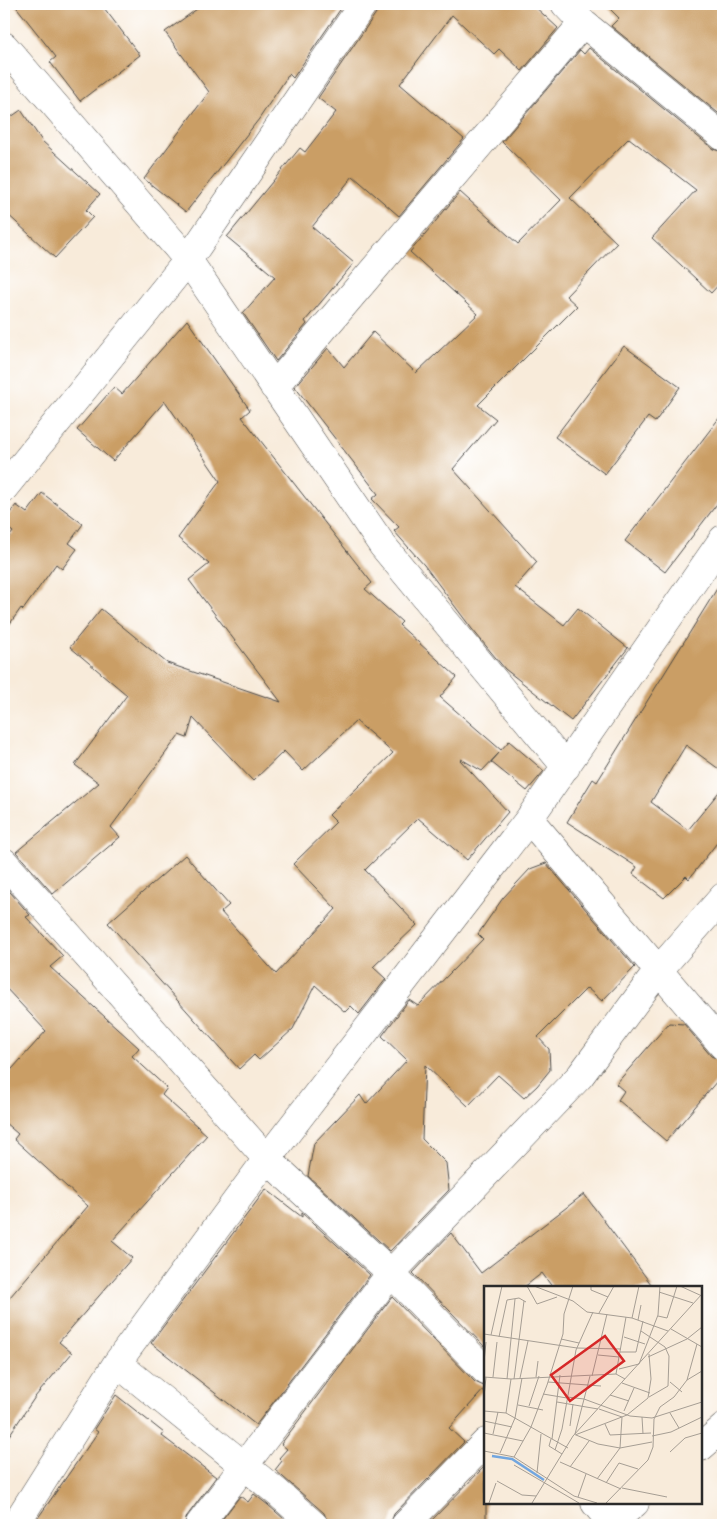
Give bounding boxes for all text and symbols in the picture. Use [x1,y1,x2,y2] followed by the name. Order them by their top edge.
[484,1286,702,1504] inset map

